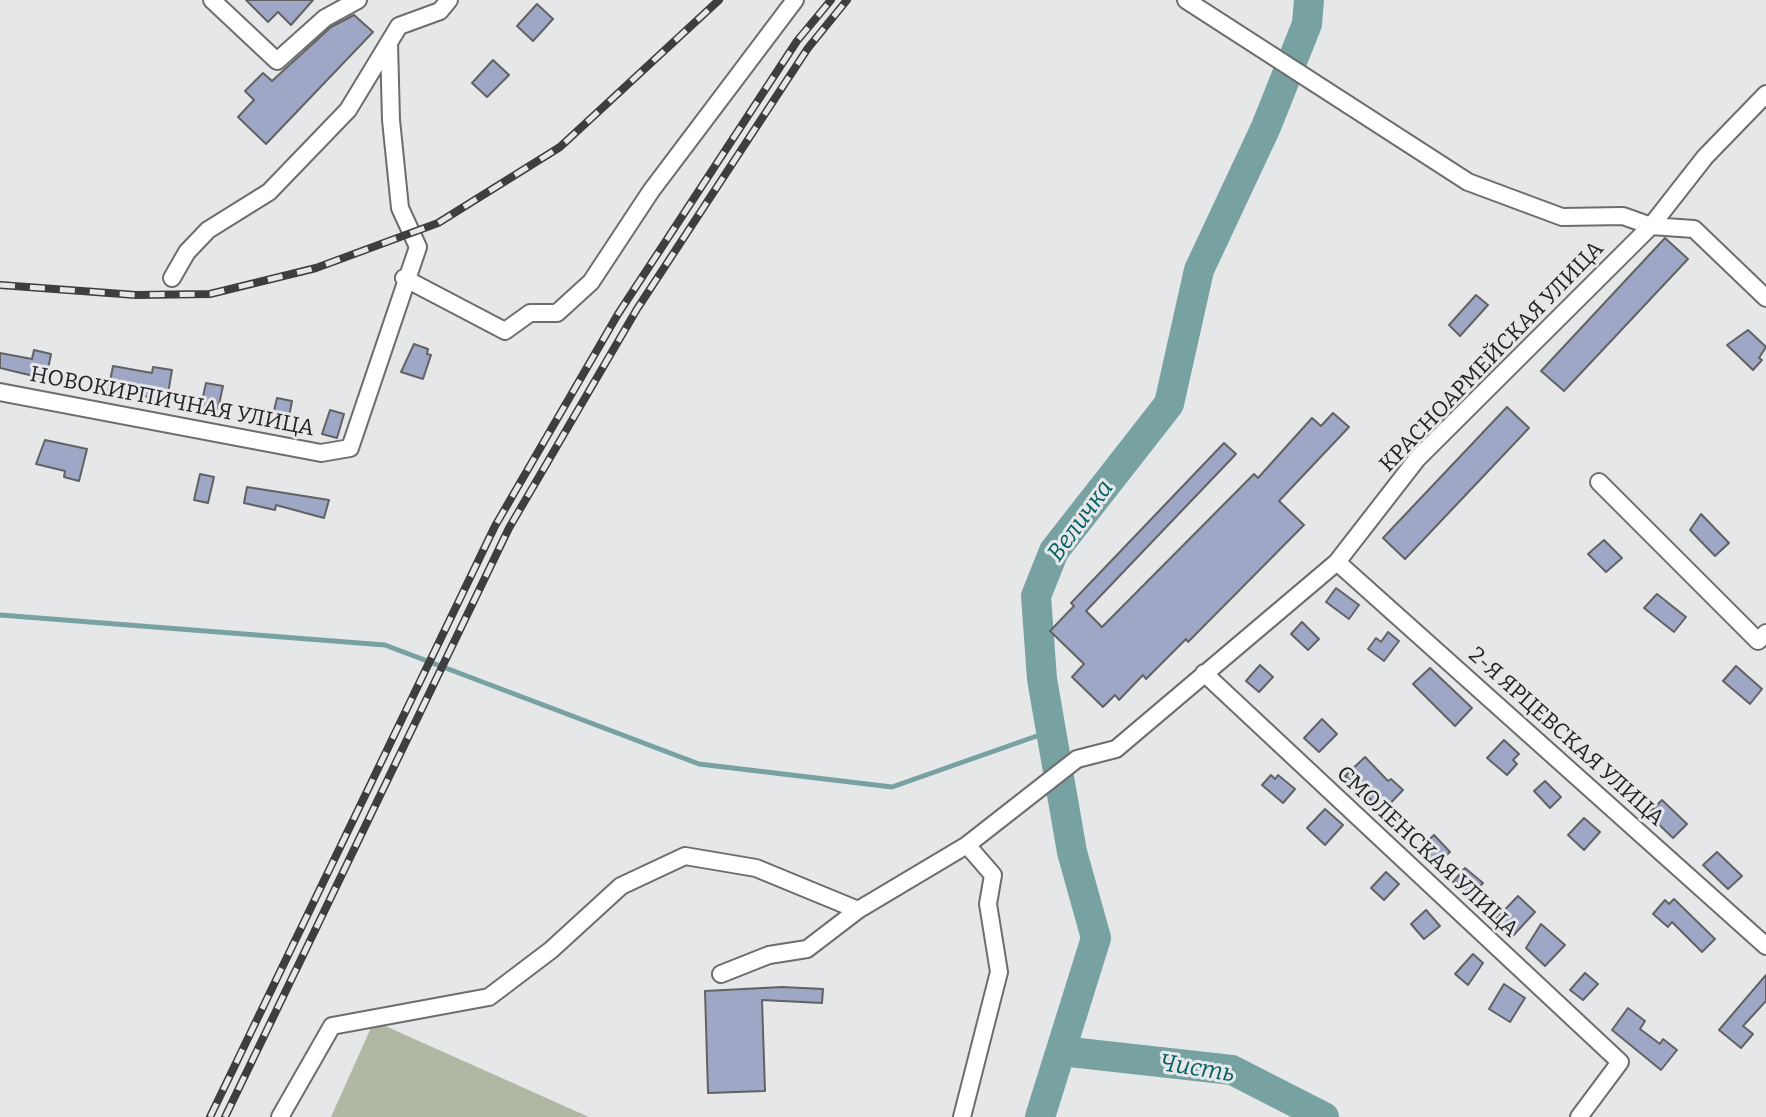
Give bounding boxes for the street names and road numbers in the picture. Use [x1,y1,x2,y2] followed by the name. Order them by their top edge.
[1375,236,1609,478] street label: КРАСНОАРМЕЙСКАЯ УЛИЦА
[28,361,316,443] street label: НОВОКИРПИЧНАЯ УЛИЦА
[1463,642,1669,832] street label: 2-Я ЯРЦЕВСКАЯ УЛИЦА
[1331,761,1523,943] street label: СМОЛЕНСКАЯ УЛИЦА

